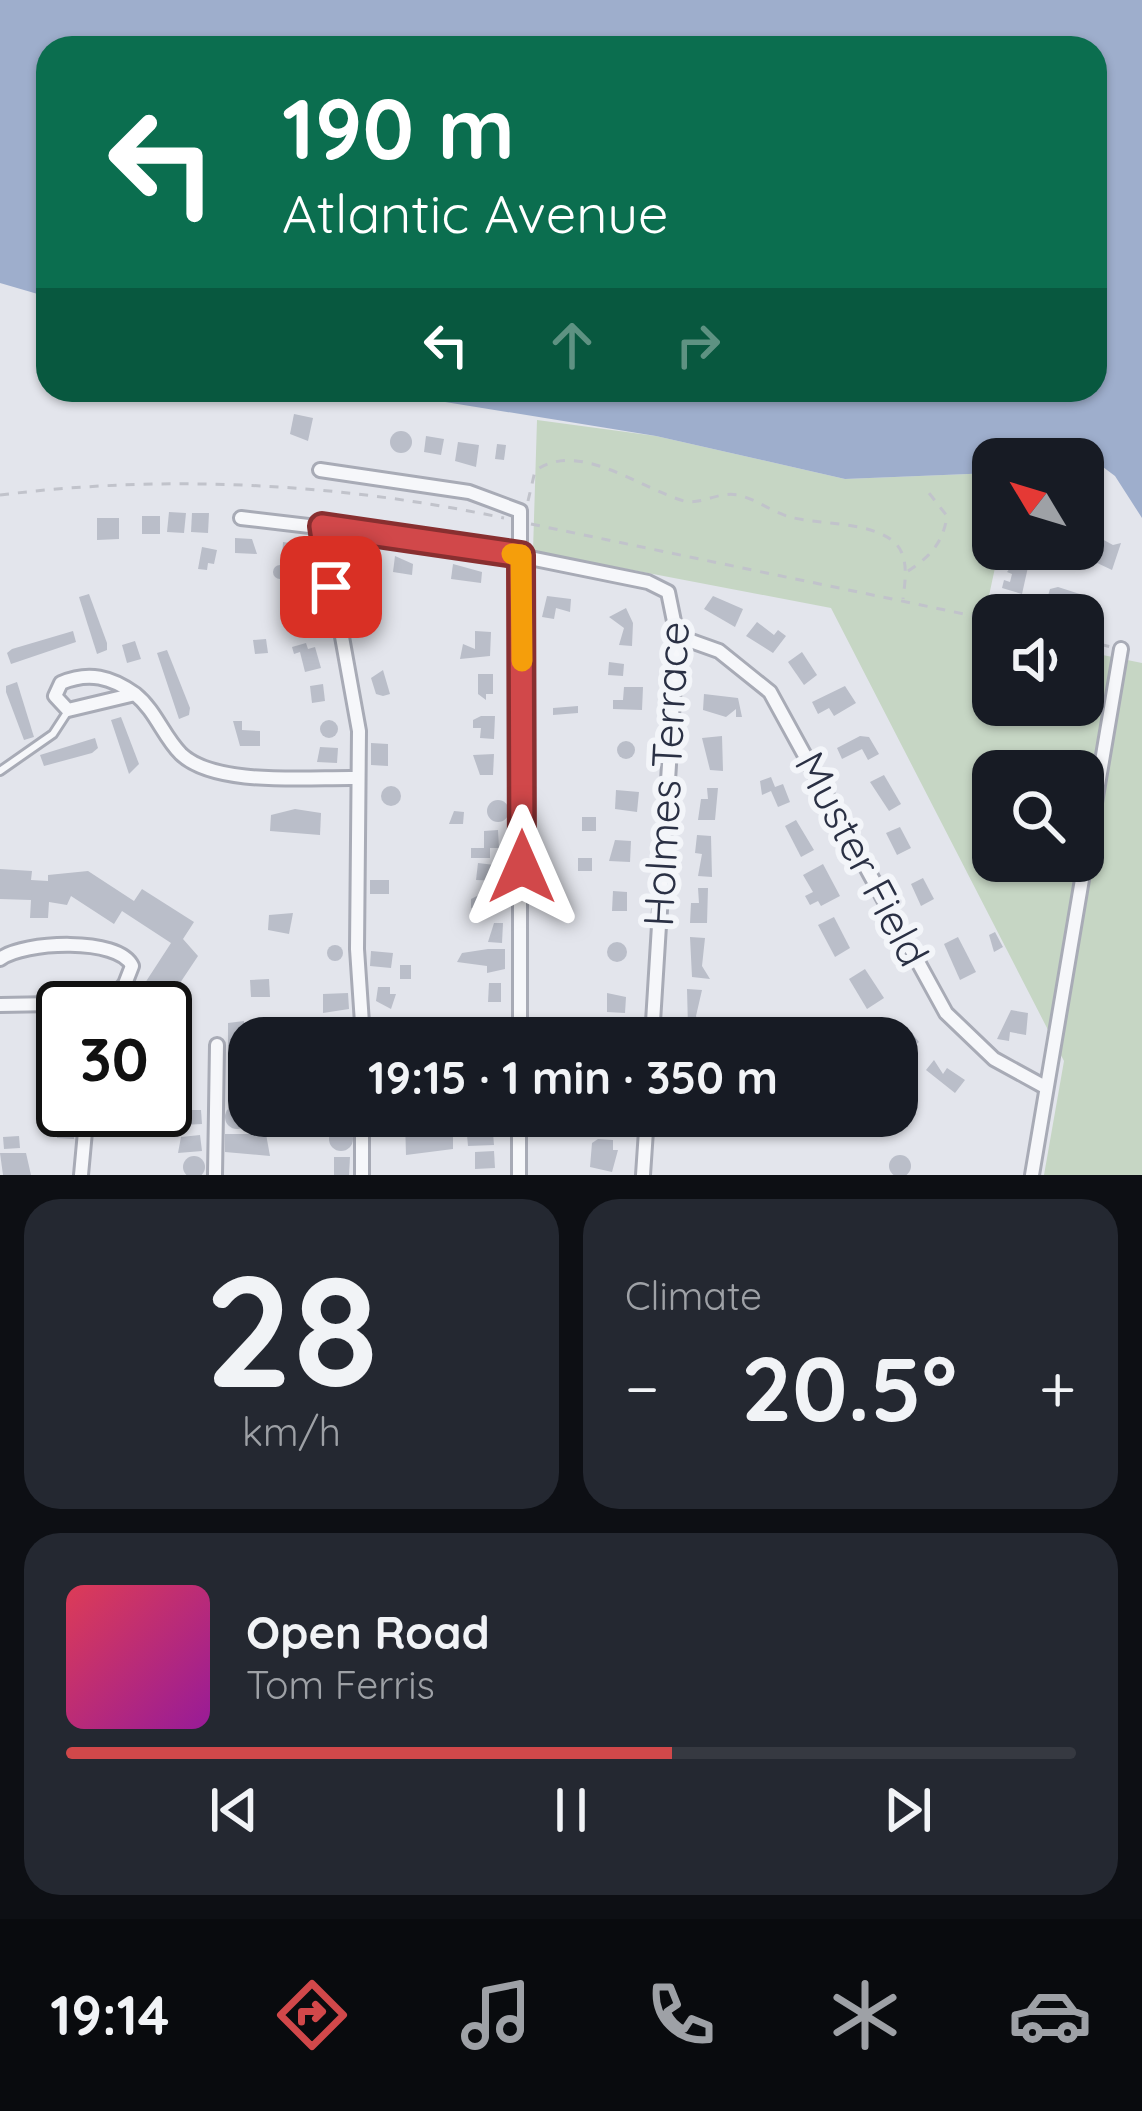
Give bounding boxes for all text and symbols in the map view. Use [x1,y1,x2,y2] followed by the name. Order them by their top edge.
[282,75,515,180] text: 190 m
[84,84,240,240] icon: left
[282,179,669,247] text: Atlantic Avenue
[413,312,479,378] icon: left
[539,312,605,378] icon: ahead
[665,312,731,378] icon: right
[972,438,1104,570] north arrow
[972,438,1104,882] map controls
[280,536,382,638] pin
[298,554,364,620] icon: arrive
[972,594,1104,726] button: sound
[631,620,700,928] street label: Holmes Terrace
[784,743,941,975] street label: Muster Field
[972,750,1104,882] button: search
[459,804,585,930] position arrow
[36,981,192,1137] speed limit sign: 30
[368,1049,778,1105] text: 19:15 · 1 min · 350 m
[204,1231,379,1426] text: 28
[625,1271,762,1320] text: Climate
[741,1331,957,1444] text: 20.5°
[625,1346,659,1429] text: −
[1039,1346,1076,1429] text: +
[242,1407,341,1456] text: km/h
[246,1604,490,1660] text: Open Road
[246,1660,435,1709] text: Tom Ferris
[201,1777,267,1843] icon: previous
[538,1777,604,1843] icon: pause
[875,1777,941,1843] icon: next
[270,1973,354,2057] icon: directions
[454,1973,538,2057] icon: music
[639,1973,723,2057] icon: phone
[823,1973,907,2057] icon: climate
[1008,1973,1092,2057] icon: car
[50,1981,169,2049] text: 19:14

